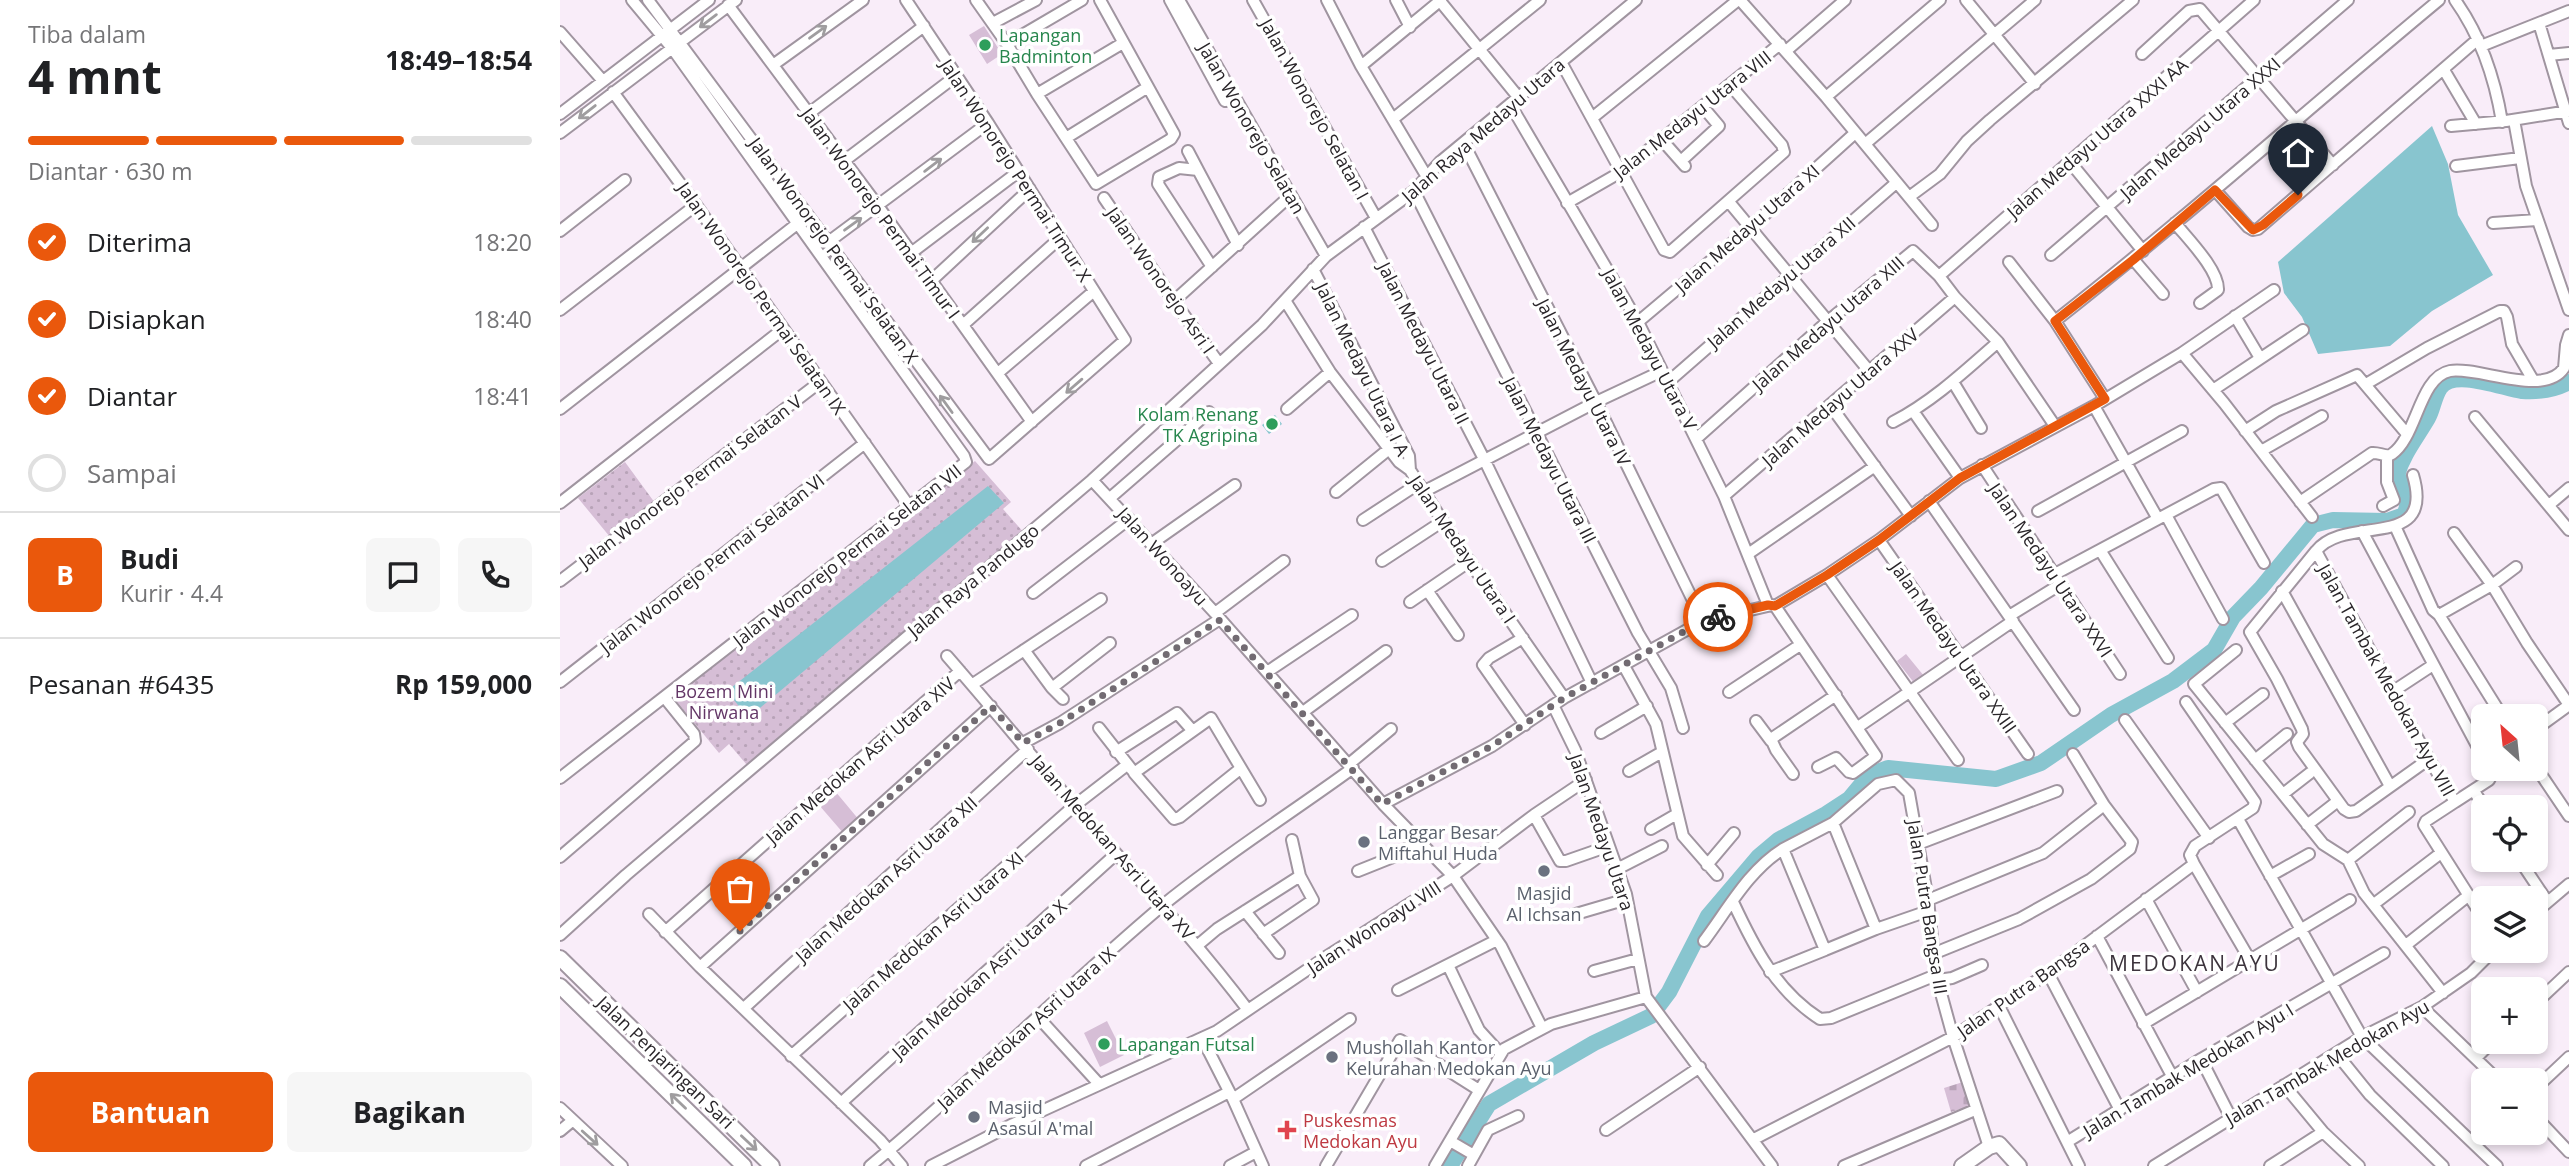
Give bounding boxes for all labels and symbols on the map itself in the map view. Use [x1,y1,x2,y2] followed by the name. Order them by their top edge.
[1254,12,1375,204] street label: Jalan Wonorejo Selatan I
[700,13,718,28] one-way arrow
[999,23,1092,68] place label: Lapangan Badminton
[808,25,827,40] one-way arrow
[1192,36,1311,218] street label: Jalan Wonorejo Selatan
[977,37,993,53] marker: Lapangan Badminton
[1606,45,1776,185] street label: Jalan Medayu Utara VIII
[934,52,1097,286] street label: Jalan Wonorejo Permai Timur X
[1395,52,1570,209] street label: Jalan Raya Medayu Utara
[2000,52,2193,225] street label: Jalan Medayu Utara XXXI AA
[2113,52,2285,206] street label: Jalan Medayu Utara XXXI
[795,101,966,323] street label: Jalan Wonorejo Permai Timur I
[578,105,597,120] one-way arrow
[2268,123,2328,195] pin
[743,131,924,368] street label: Jalan Wonorejo Permai Selatan X
[923,157,942,172] one-way arrow
[1668,159,1824,299] street label: Jalan Medayu Utara XI
[671,176,852,419] street label: Jalan Wonorejo Permai Selatan IX
[1100,200,1221,358] street label: Jalan Wonorejo Asri I
[1700,211,1860,354] street label: Jalan Medayu Utara XII
[843,217,862,232] one-way arrow
[971,227,989,243] one-way arrow
[1745,250,1909,397] street label: Jalan Medayu Utara XIII
[1372,256,1475,428] street label: Jalan Medayu Utara II
[1596,262,1703,434] street label: Jalan Medayu Utara V
[1310,277,1416,460] street label: Jalan Medayu Utara I A
[1531,293,1637,470] street label: Jalan Medayu Utara IV
[1755,322,1924,473] street label: Jalan Medayu Utara XXV
[1497,371,1602,547] street label: Jalan Medayu Utara III
[1066,378,1084,394] one-way arrow
[572,389,807,574] street label: Jalan Wonorejo Permai Selatan V
[939,394,954,413] one-way arrow
[1137,402,1258,447] place label: Kolam Renang TK Agripina
[1264,416,1280,432] marker: Kolam Renang TK Agripina
[726,458,966,653] street label: Jalan Wonorejo Permai Selatan VII
[593,468,829,659] street label: Jalan Wonorejo Permai Selatan VI
[1403,469,1522,628] street label: Jalan Medayu Utara I
[1983,477,2118,662] street label: Jalan Medayu Utara XXVI
[1111,500,1214,610] street label: Jalan Wonoayu
[901,518,1044,643] street label: Jalan Raya Pandugo
[1884,555,2023,738] street label: Jalan Medayu Utara XXIII
[2312,558,2461,800] street label: Jalan Tambak Medokan Ayu VIII
[1683,582,1753,652] courier
[759,671,960,850] street label: Jalan Medokan Asri Utara XIV
[675,679,773,724] park label: Bozem Mini Nirwana
[2471,704,2548,780] north arrow
[1025,748,1200,945] street label: Jalan Medokan Asri Utara XV
[1563,749,1640,913] street label: Jalan Medayu Utara
[791,792,981,966] street label: Jalan Medokan Asri Utara XII
[1902,816,1954,996] street label: Jalan Putra Bangsa III
[1378,820,1498,865] place label: Langgar Besar Miftahul Huda
[1356,834,1372,850] marker: Langgar Besar Miftahul Huda
[710,859,770,931] pin
[1536,863,1552,879] marker: Masjid Al Ichsan
[1301,875,1446,980] street label: Jalan Wonoayu VIII
[1507,881,1581,926] place label: Masjid Al Ichsan
[885,894,1072,1065] street label: Jalan Medokan Asri Utara XI
[887,895,1071,1063] street label: Jalan Medokan Asri Utara X
[1950,933,2094,1044] street label: Jalan Putra Bangsa
[930,941,1121,1116] street label: Jalan Medokan Asri Utara IX
[2109,949,2281,977] district label: MEDOKAN AYU
[591,989,740,1134] street label: Jalan Penjaringan Sari
[2219,994,2433,1131] street label: Jalan Tambak Medokan Ayu
[2077,998,2298,1143] street label: Jalan Tambak Medokan Ayu I
[1118,1032,1255,1056] place label: Lapangan Futsal
[1346,1035,1552,1080] place label: Mushollah Kantor Kelurahan Medokan Ayu
[1096,1036,1112,1052] marker: Lapangan Futsal
[1324,1049,1340,1065] marker: Mushollah Kantor Kelurahan Medokan Ayu
[669,1093,686,1110] one-way arrow
[988,1095,1093,1140] place label: Masjid Asasul A'mal
[1303,1108,1418,1153] place label: Puskesmas Medokan Ayu
[966,1109,982,1125] marker: Masjid Asasul A'mal
[1277,1120,1297,1140] marker: Puskesmas Medokan Ayu
[581,1129,599,1145] one-way arrow
[740,1135,757,1152] one-way arrow

